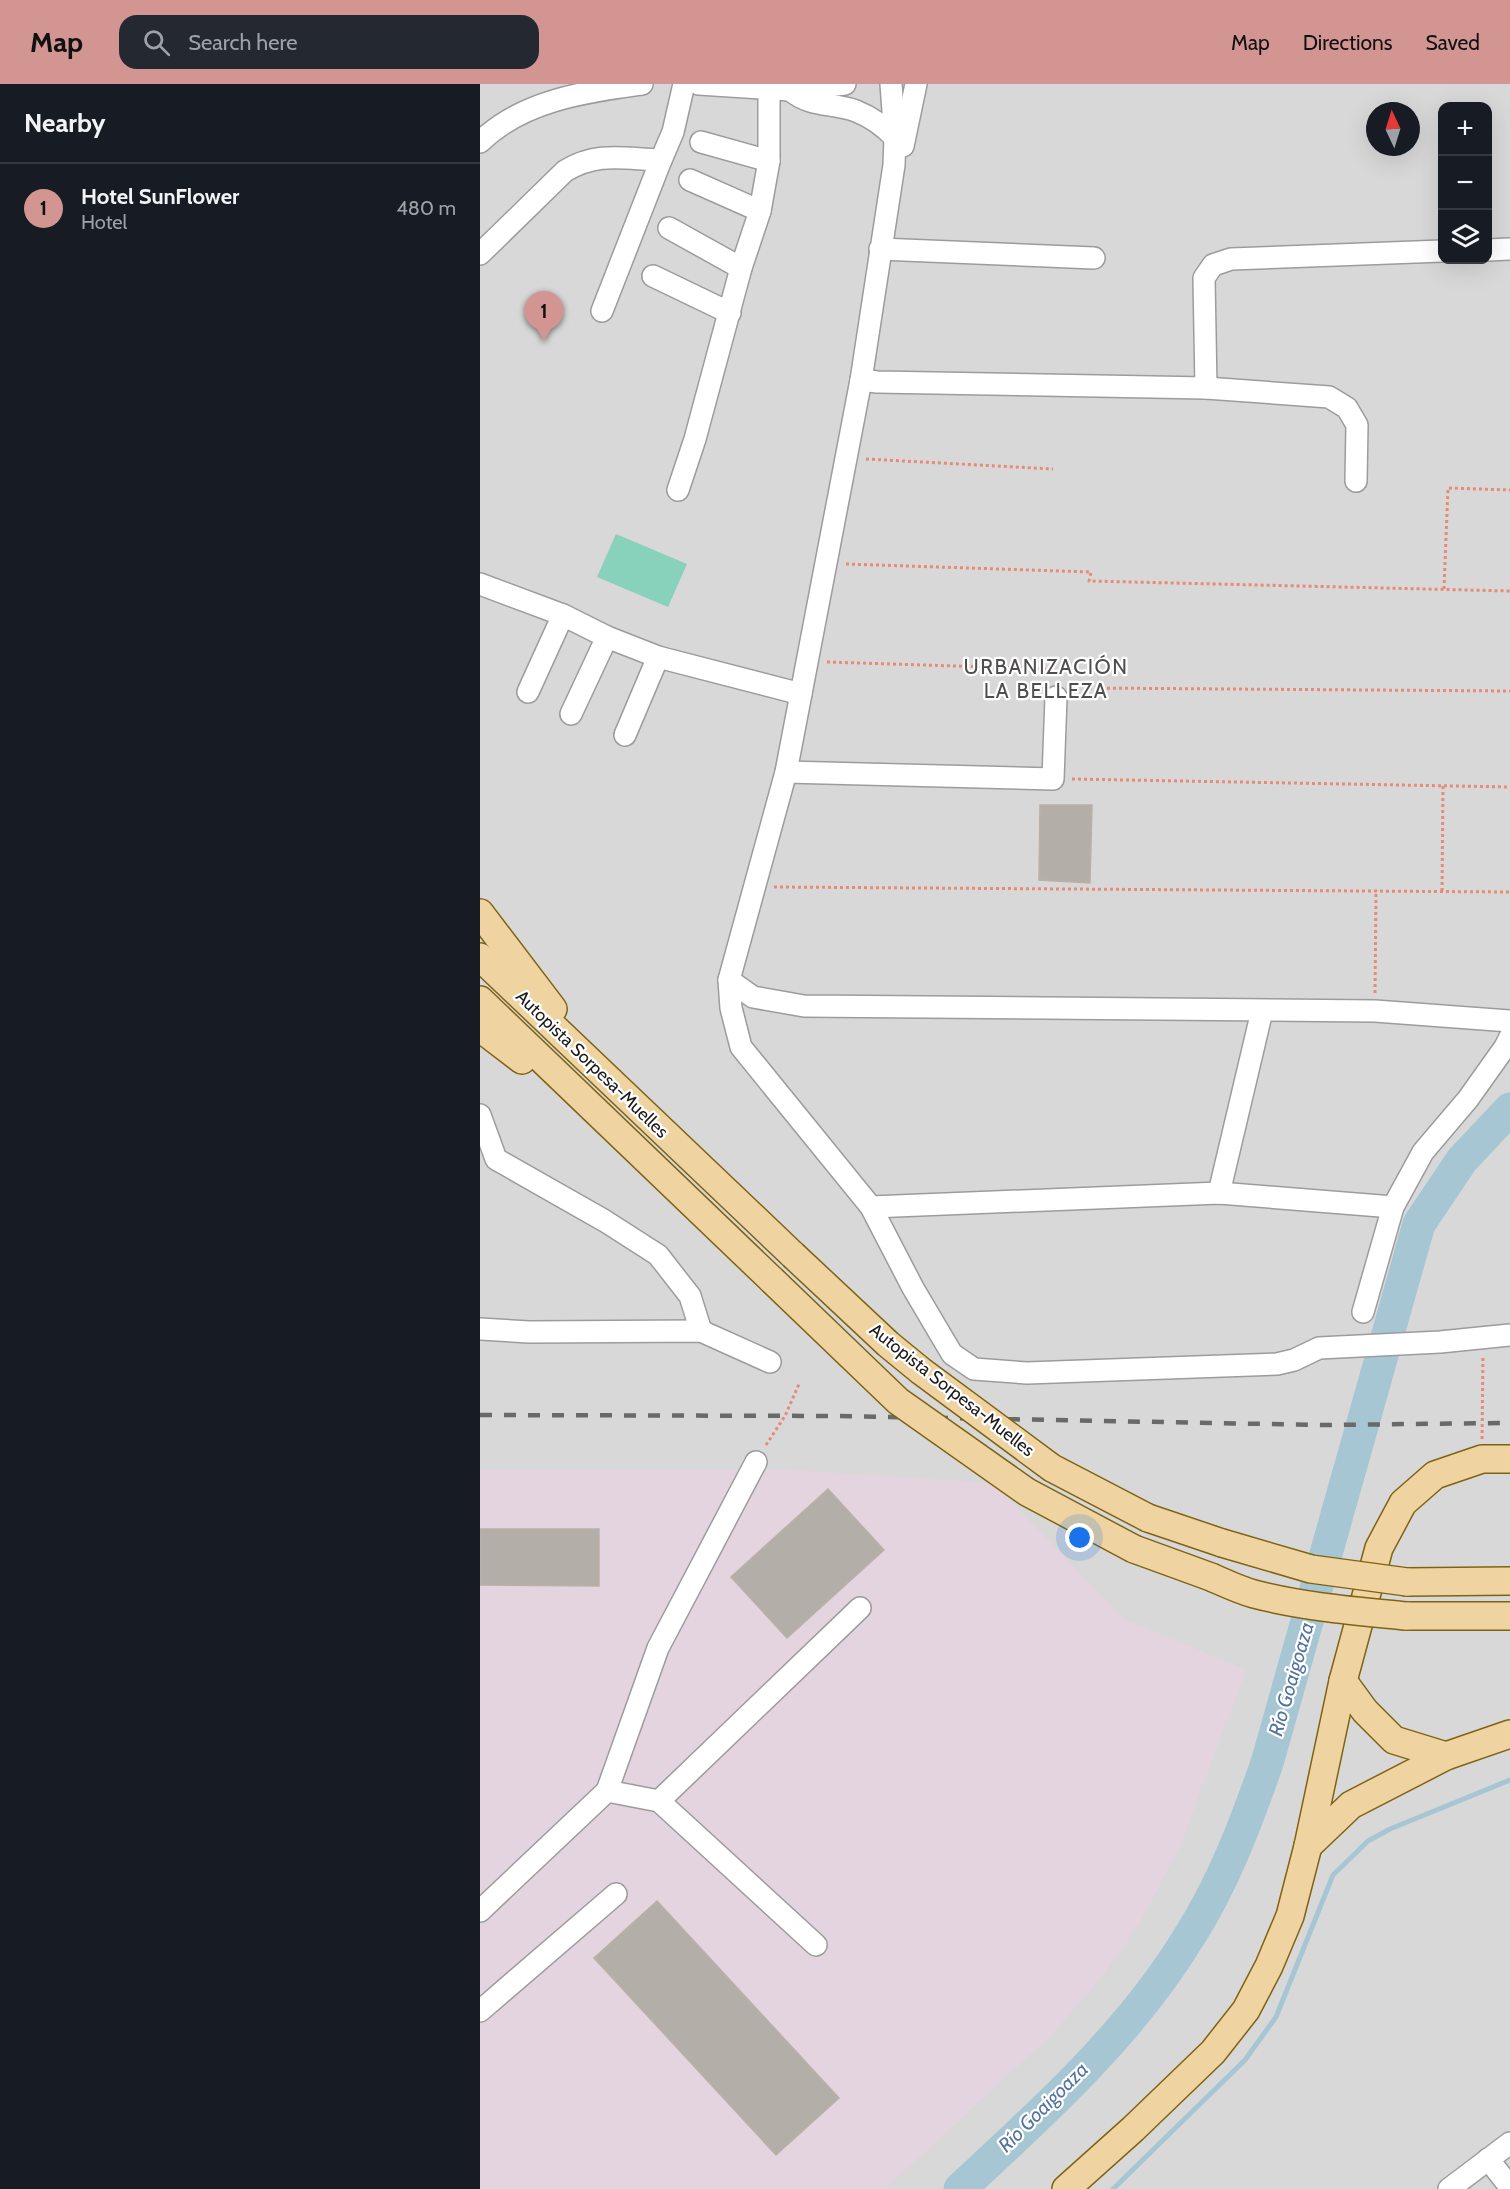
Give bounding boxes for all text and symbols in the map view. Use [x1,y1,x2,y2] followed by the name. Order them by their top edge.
[119,15,539,69] search box
[30,25,83,59] text: Map
[140,26,173,59] icon: search
[188,29,297,56] text: Search here
[1231,30,1270,55] text: Map
[1303,30,1392,55] text: Directions
[1425,30,1480,55] text: Saved
[1366,102,1420,156] north arrow
[1438,102,1492,264] map controls
[1438,102,1492,156] button: +
[24,107,105,139] text: Nearby
[1438,156,1492,210] button: −
[81,183,239,210] text: Hotel SunFlower
[40,196,47,220] text: 1
[396,196,456,220] text: 480 m
[81,210,127,234] text: Hotel
[1438,210,1492,264] button: layers
[524,292,564,341] pin: 1
[964,654,1128,703] district label: URBANIZACIÓN LA BELLEZA
[511,985,673,1143] street label: Autopista Sorpesa-Muelles
[865,1319,1039,1461] street label: Autopista Sorpesa-Muelles
[1065,1523,1094,1552] your location
[1263,1619,1319,1739] water label: Río Goaigoaza
[993,2057,1093,2157] water label: Río Goaigoaza

